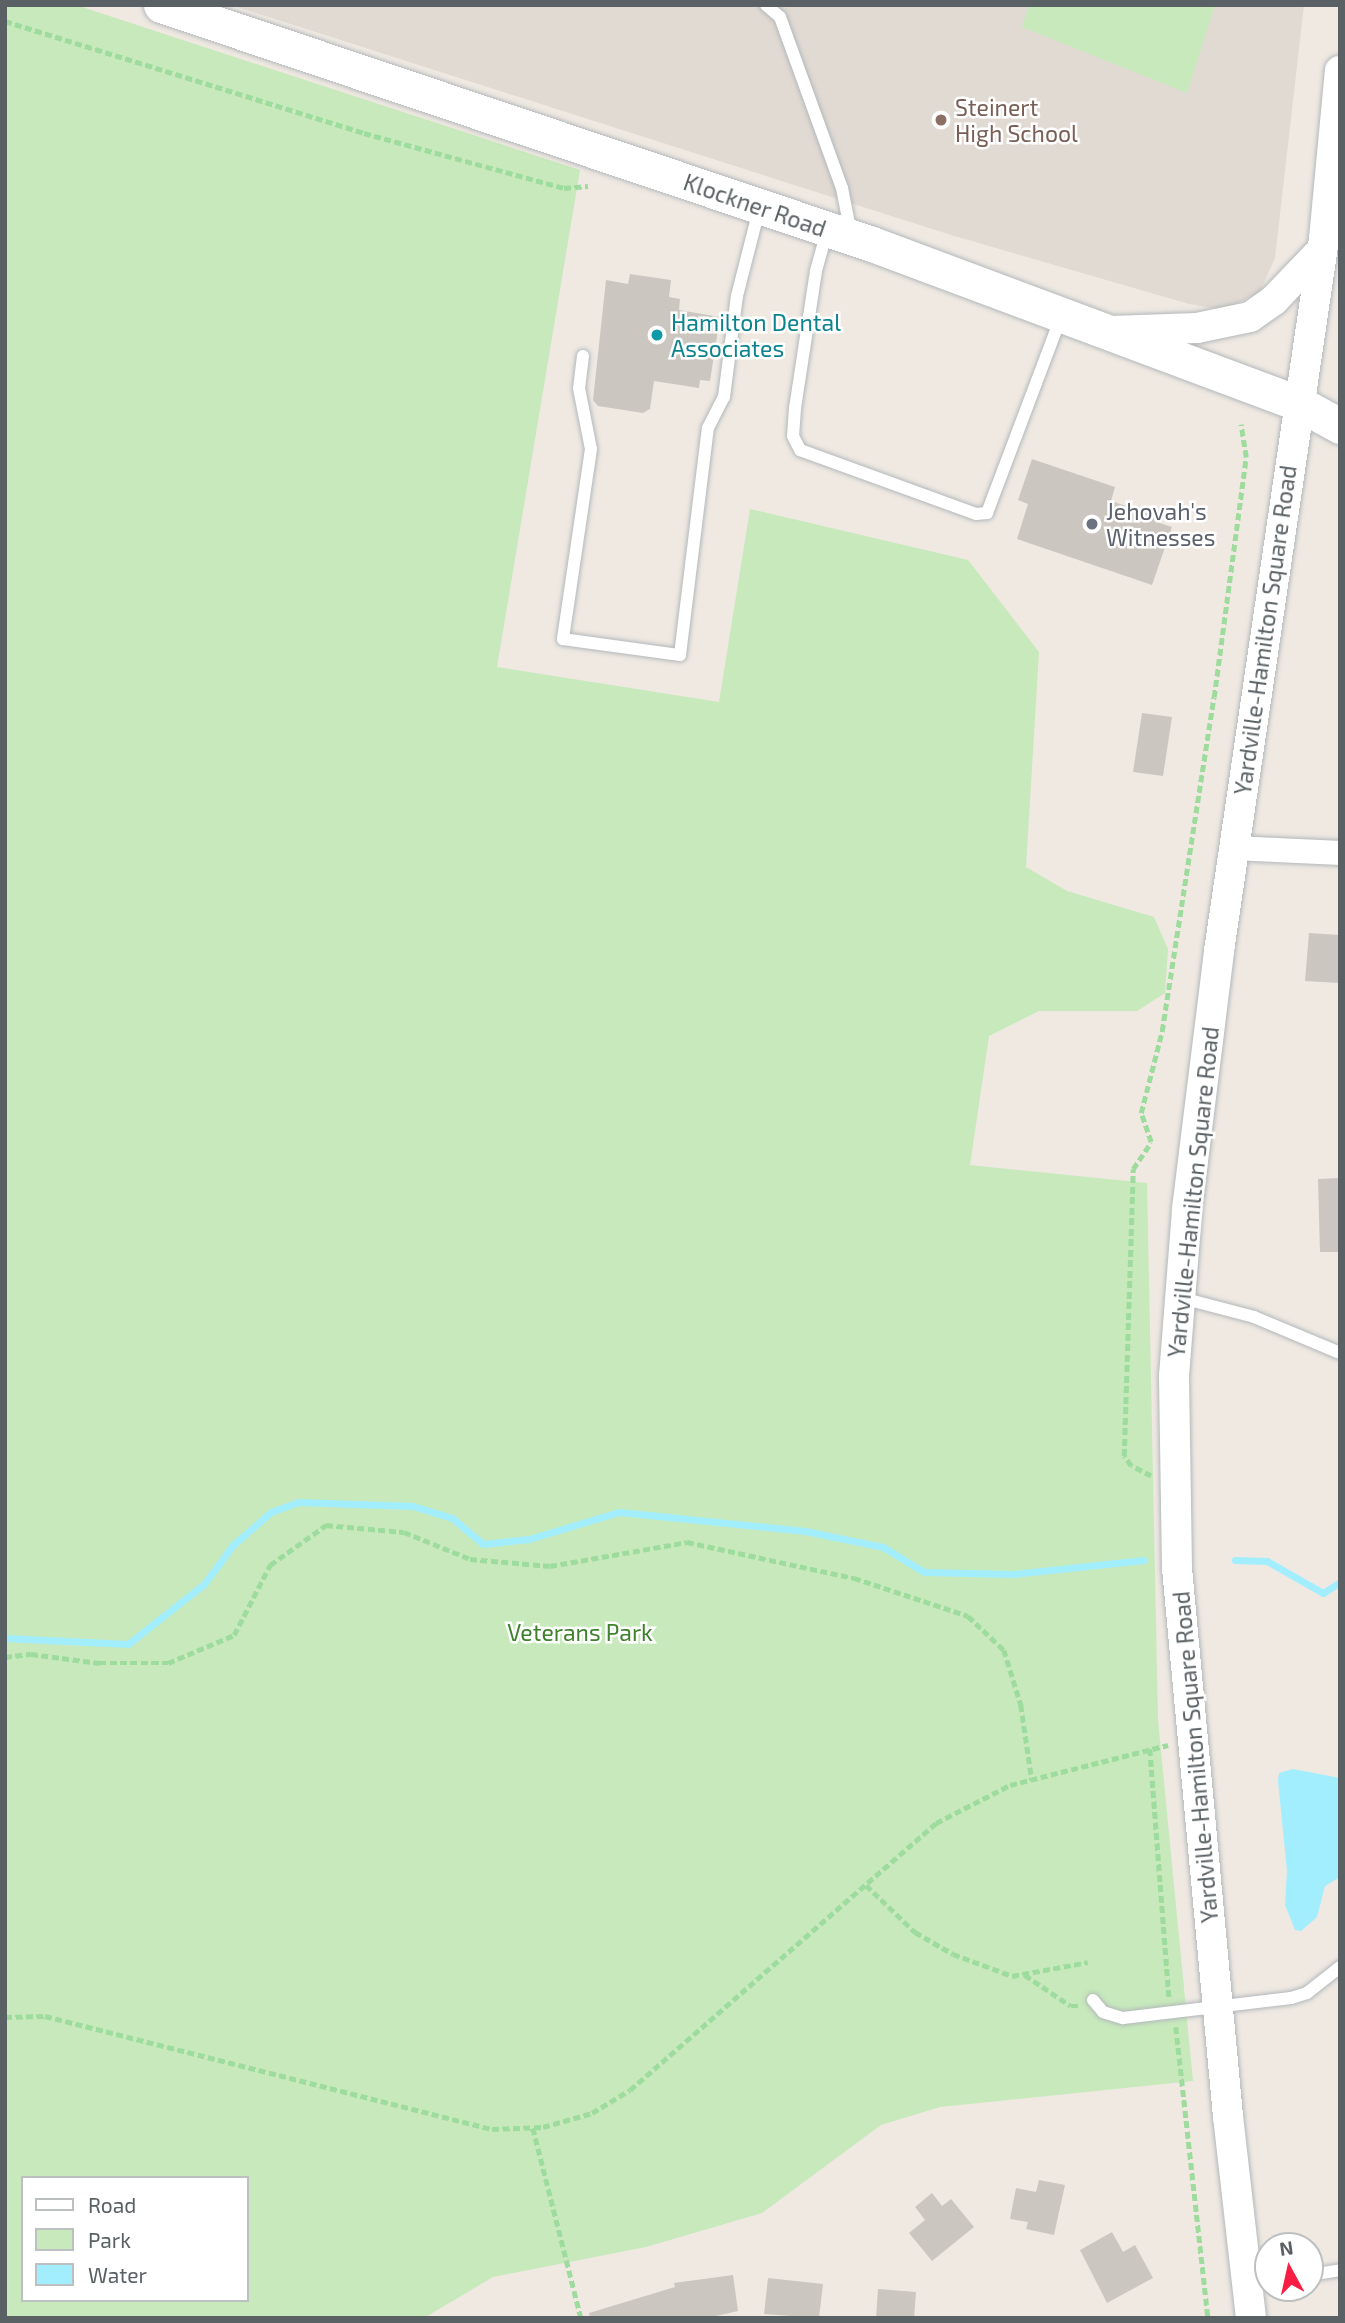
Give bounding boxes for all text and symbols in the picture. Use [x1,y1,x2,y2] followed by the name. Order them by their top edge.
[955,93,1078,147] place label: Steinert High School
[933,112,949,128] marker: Steinert High School
[680,168,830,242] street label: Klockner Road
[671,308,841,362] place label: Hamilton Dental Associates
[649,327,665,343] marker: Hamilton Dental Associates
[1228,463,1302,797] street label: Yardville-Hamilton Square Road
[1106,497,1215,551] place label: Jehovah's Witnesses
[1084,516,1100,532] marker: Jehovah's Witnesses
[1162,1025,1224,1359] street label: Yardville-Hamilton Square Road
[1167,1590,1223,1924] street label: Yardville-Hamilton Square Road
[507,1618,653,1646] park label: Veterans Park
[21,2176,248,2302] legend
[88,2192,136,2217] text: Road
[88,2227,131,2252] text: Park
[1254,2232,1324,2302] north arrow
[1278,2235,1295,2260] text: N
[88,2262,147,2287] text: Water

